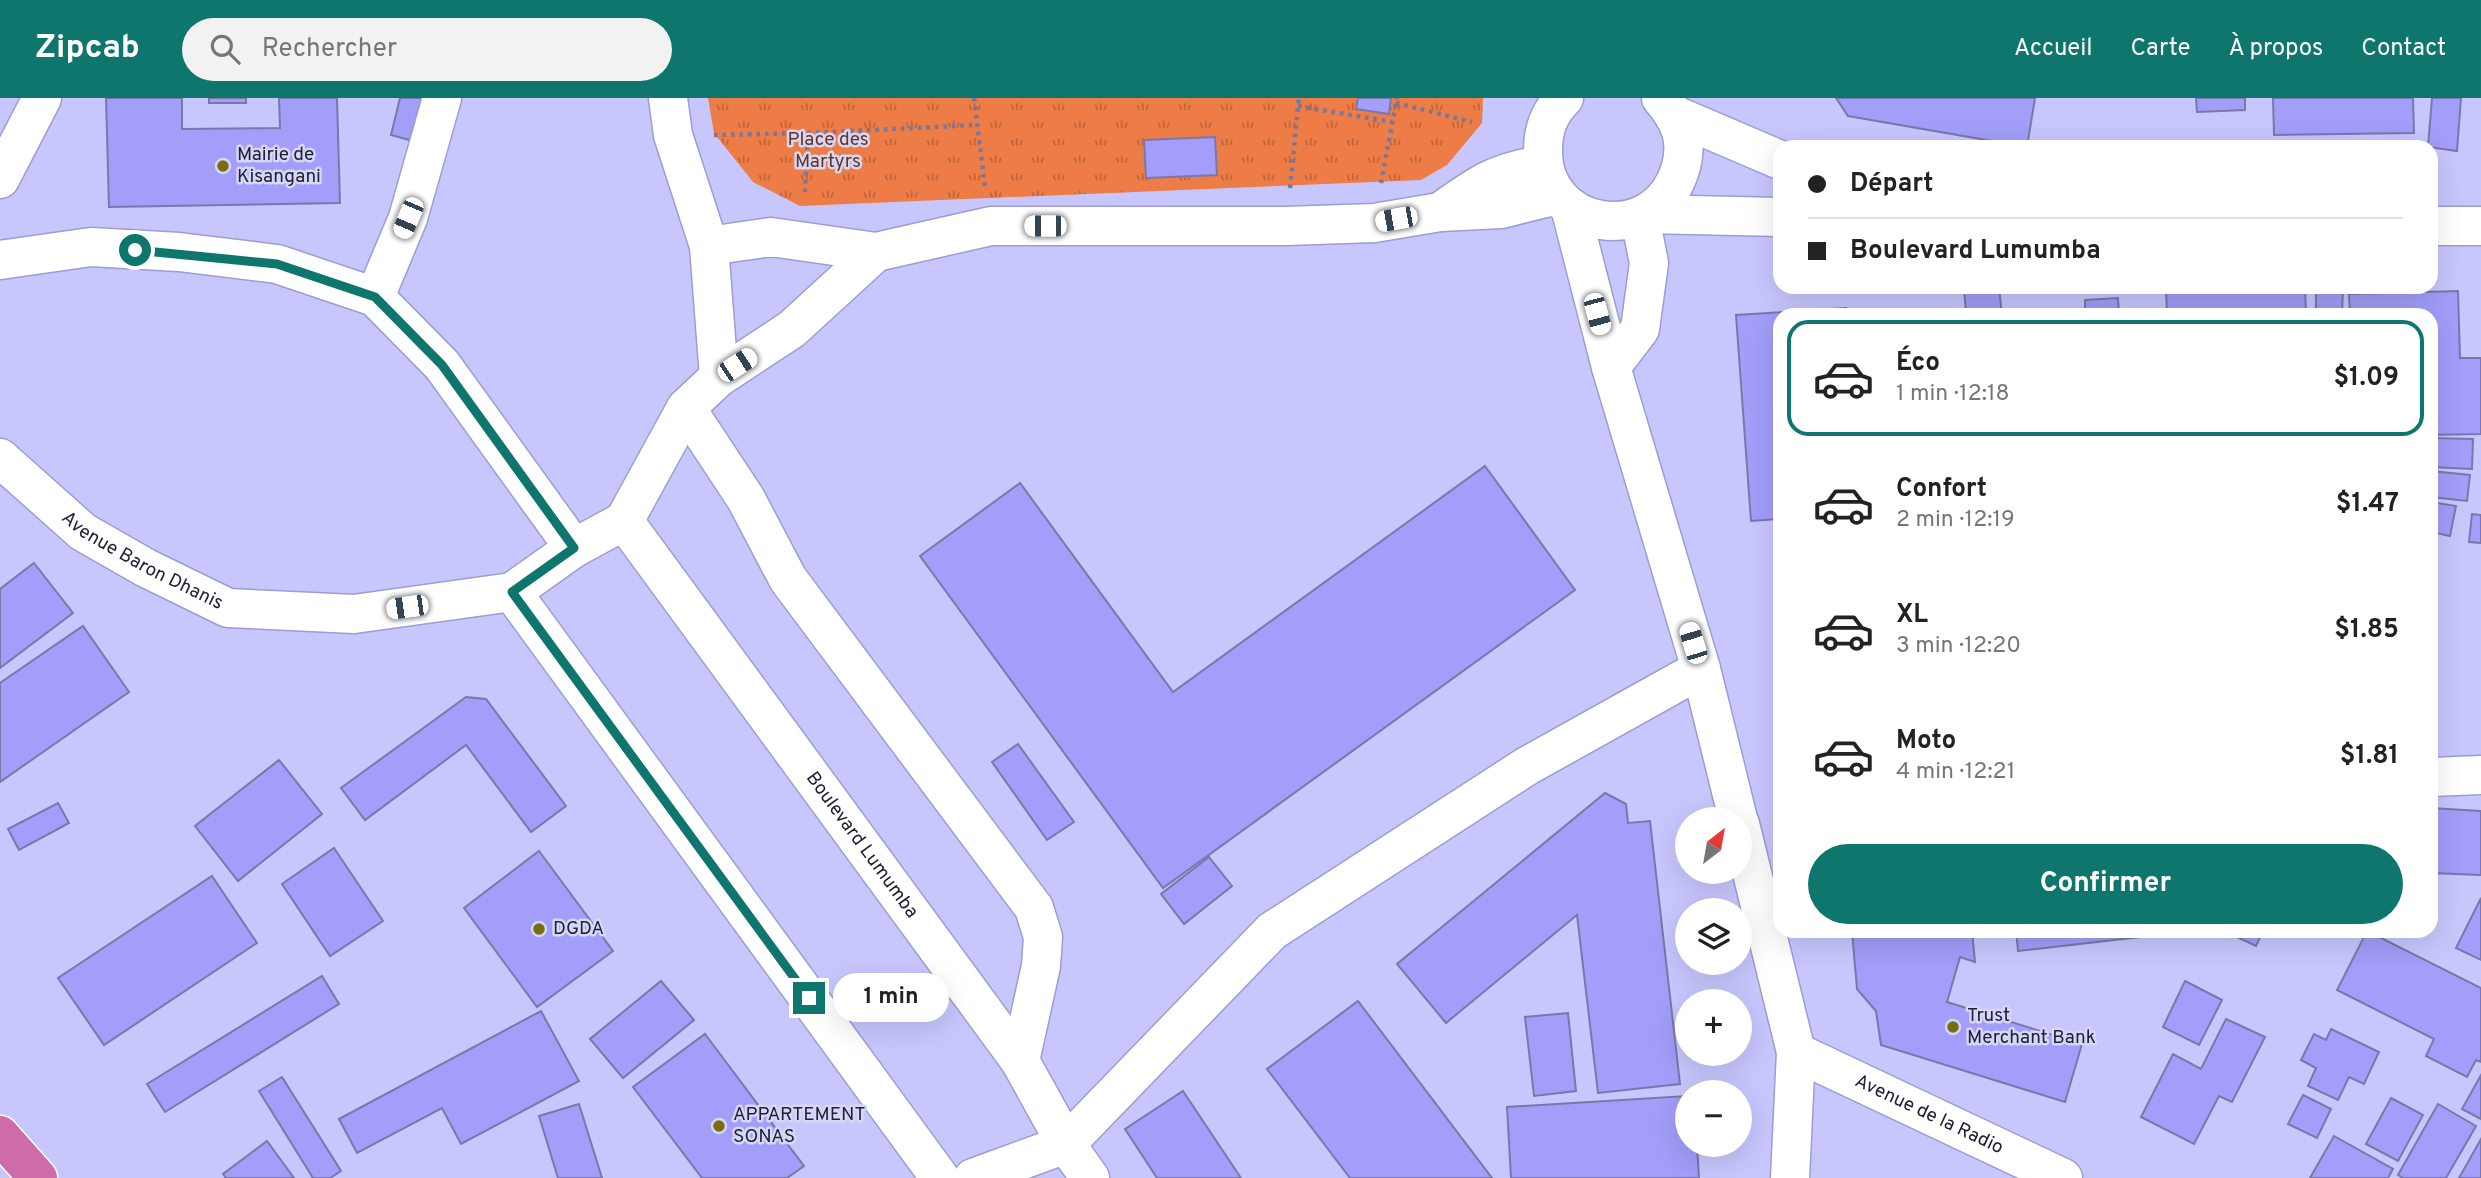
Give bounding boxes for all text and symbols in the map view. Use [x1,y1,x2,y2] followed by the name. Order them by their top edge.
[182,18,672,81] search box
[35,28,140,70] text: Zipcab
[206,30,244,68] icon: search
[262,33,397,66] text: Rechercher
[2014,34,2093,64] text: Accueil
[2131,34,2190,64] text: Carte
[2228,34,2323,64] text: À propos
[2361,34,2446,64] text: Contact
[787,128,869,174] park label: Place des Martyrs
[237,143,321,189] place label: Mairie de Kisangani
[215,158,231,174] marker: Mairie de Kisangani
[1850,168,1934,201] text: Départ
[391,195,426,241] car
[1374,205,1419,233] car
[1025,216,1067,237] car
[119,234,151,266] route start
[1850,235,2101,268] text: Boulevard Lumumba
[1582,291,1613,337] car
[714,345,761,385] car
[1812,347,1875,410] icon: car
[1896,347,1940,380] text: Éco
[2333,362,2399,395] text: $1.09
[1896,380,2010,409] text: 1 min · 12:18
[1812,473,1875,536] icon: car
[1896,473,1987,506] text: Confort
[2336,488,2399,521] text: $1.47
[56,506,227,616] street label: Avenue Baron Dhanis
[1896,506,2015,535] text: 2 min · 12:19
[385,594,430,620] car
[1812,599,1875,662] icon: car
[1896,599,1928,632] text: XL
[2334,614,2399,647] text: $1.85
[1677,620,1710,666] car
[1896,632,2021,661] text: 3 min · 12:20
[1812,725,1875,788] icon: car
[1896,725,1956,758] text: Moto
[2340,740,2399,773] text: $1.81
[1896,758,2015,787] text: 4 min · 12:21
[800,767,923,923] street label: Boulevard Lumumba
[1675,807,1752,884] north arrow
[1675,807,1752,1157] map controls
[1808,844,2403,924] button: Confirmer
[1675,898,1752,975] button: layers
[553,917,604,941] place label: DGDA
[531,921,547,937] marker: DGDA
[834,974,949,1023] callout: 1 min
[793,982,825,1014] route end
[863,983,919,1012] text: 1 min
[1675,989,1752,1066] button: +
[1967,1004,2096,1050] place label: Trust Merchant Bank
[1945,1019,1961,1035] marker: Trust Merchant Bank
[1851,1069,2007,1160] street label: Avenue de la Radio
[1675,1080,1752,1157] button: −
[733,1103,865,1149] place label: APPARTEMENT SONAS
[711,1118,727,1134] marker: APPARTEMENT SONAS

